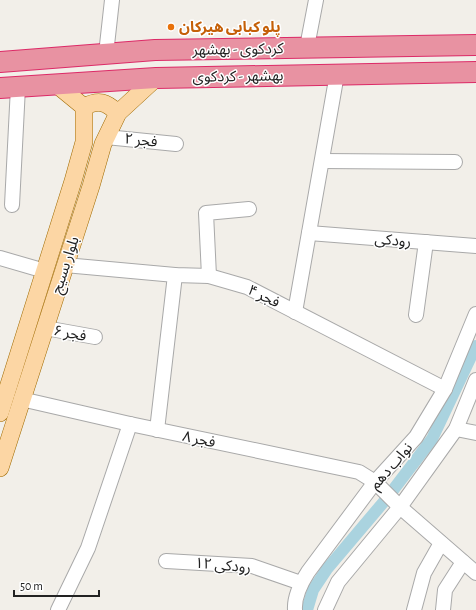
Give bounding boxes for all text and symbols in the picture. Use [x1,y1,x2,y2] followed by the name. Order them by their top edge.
[179,20,281,37] place label: پلو کبابی هیرکان
[166,22,176,32] marker: پلو کبابی هیرکان
[191,41,284,59] street label: کردکوی - بهشهر
[192,68,284,86] street label: بهشهر - کردکوی
[124,131,159,151] street label: فجر ۲
[374,231,412,251] street label: رودکی
[49,235,86,297] street label: بلوار بسیج
[245,282,282,312] street label: فجر ۴
[52,323,88,345] street label: فجر ۶
[181,429,217,451] street label: فجر ۸
[367,440,418,494] street label: نواب دهم
[194,556,252,576] street label: رودکی ۱۲
[14,572,99,598] scale bar
[20,580,43,592] text: 50 m

